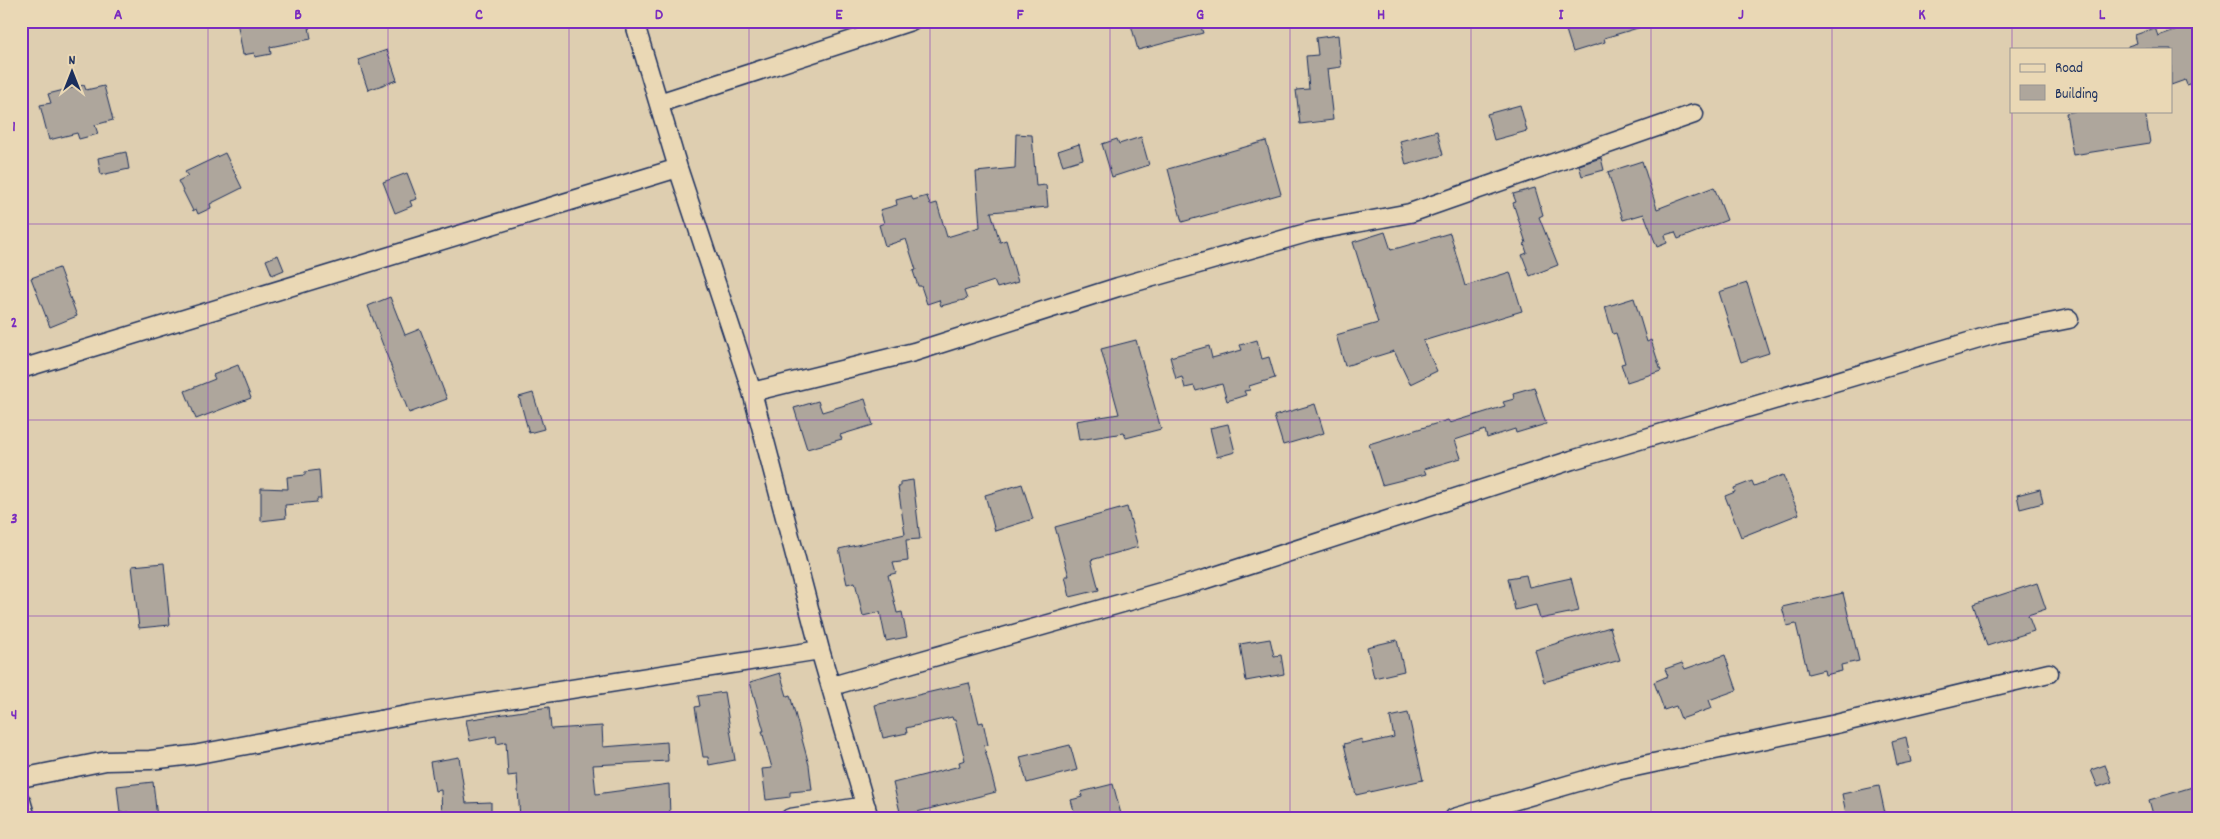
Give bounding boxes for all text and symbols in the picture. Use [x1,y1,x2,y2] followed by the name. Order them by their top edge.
[114,4,123,27] text: A
[294,4,302,27] text: B
[475,4,483,27] text: C
[655,4,664,27] text: D
[835,4,843,27] text: E
[1016,4,1024,27] text: F
[1196,4,1204,27] text: G
[1377,4,1385,27] text: H
[1559,4,1565,27] text: I
[1738,4,1744,27] text: J
[1918,4,1926,27] text: K
[2099,4,2106,27] text: L
[48,48,98,98] north arrow
[2010,48,2172,112] legend
[69,51,76,71] text: N
[2055,58,2083,80] text: Road
[2055,84,2098,106] text: Building
[12,116,16,139] text: 1
[11,312,18,335] text: 2
[10,508,18,531] text: 3
[11,704,17,727] text: 4

